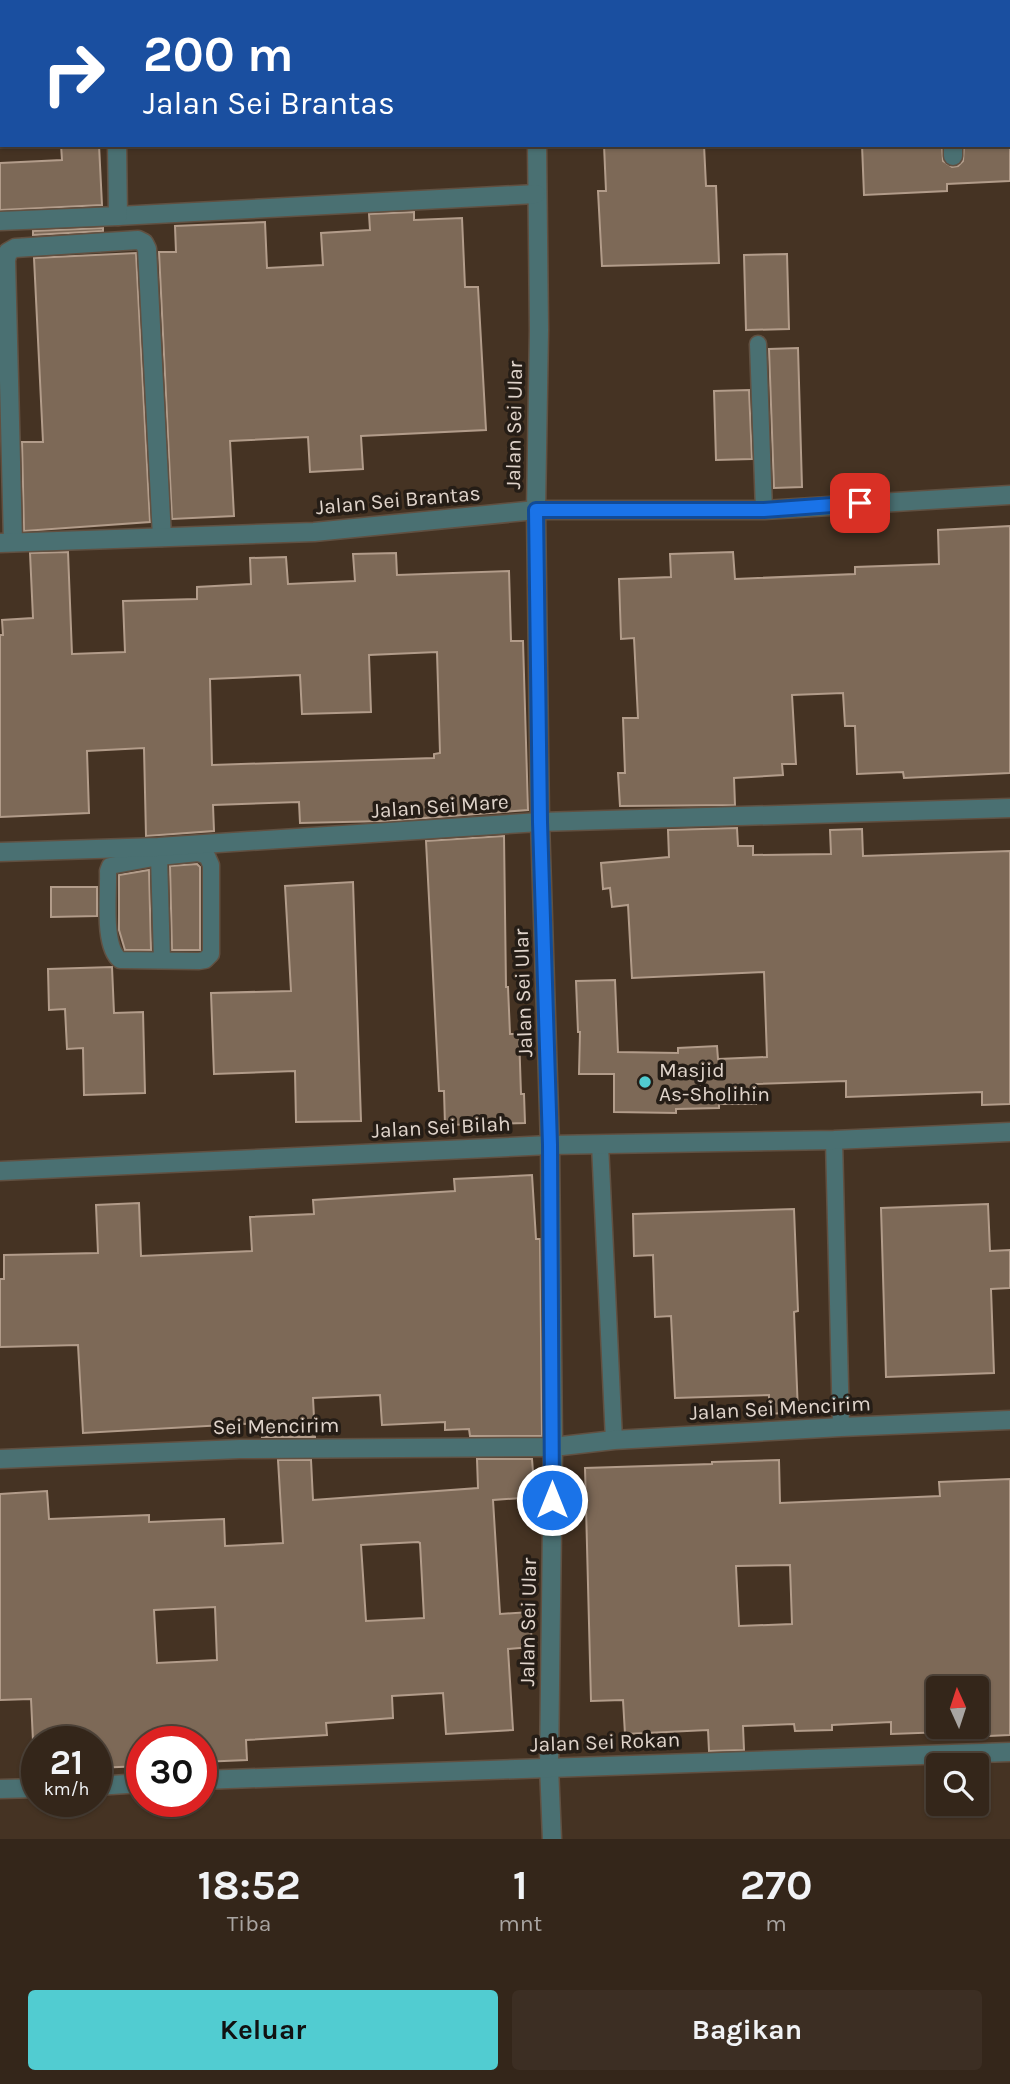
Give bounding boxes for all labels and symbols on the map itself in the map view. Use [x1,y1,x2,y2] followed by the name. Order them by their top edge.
[501,360,527,490] street label: Jalan Sei Ular
[830,473,890,533] pin
[315,481,481,519] street label: Jalan Sei Brantas
[371,789,509,823] street label: Jalan Sei Mare
[509,928,537,1058] street label: Jalan Sei Ular
[659,1058,770,1106] place label: Masjid As-Sholihin
[637,1074,653,1090] marker: Masjid As-Sholihin
[371,1111,511,1143] street label: Jalan Sei Bilah
[689,1391,871,1425] street label: Jalan Sei Mencirim
[213,1413,339,1439] street label: Sei Mencirim
[515,1463,589,1537] position arrow
[515,1557,541,1687] street label: Jalan Sei Ular
[926,1676,989,1740] north arrow
[126,1726,217,1817] speed limit sign: 30
[529,1727,681,1757] street label: Jalan Sei Rokan

